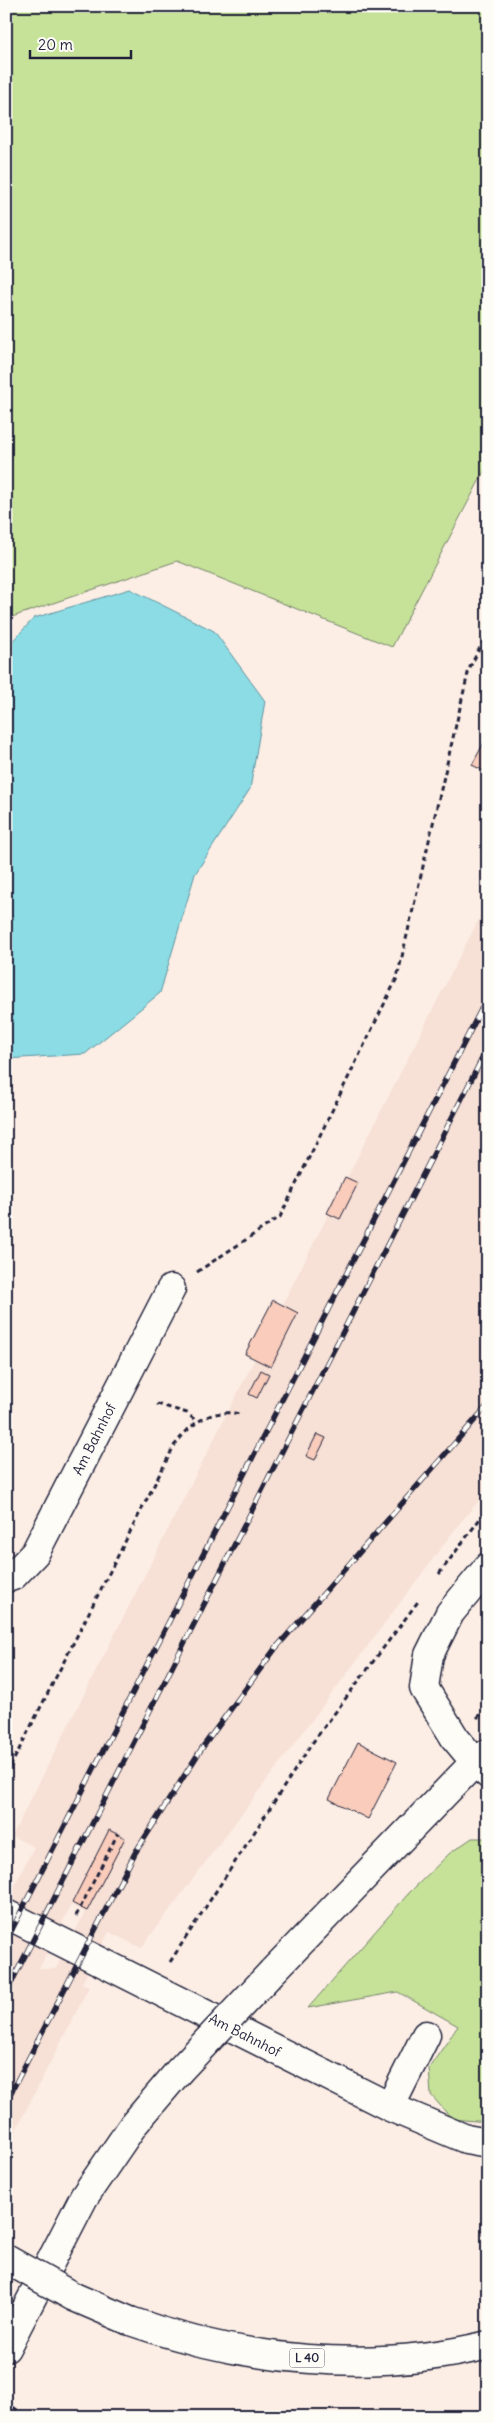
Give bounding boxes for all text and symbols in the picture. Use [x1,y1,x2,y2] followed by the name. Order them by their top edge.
[30,28,131,60] scale bar
[38,35,73,54] text: 20 m
[68,1400,120,1478] street label: Am Bahnhof
[206,2009,284,2061] street label: Am Bahnhof
[290,2348,324,2368] road number: L 40

